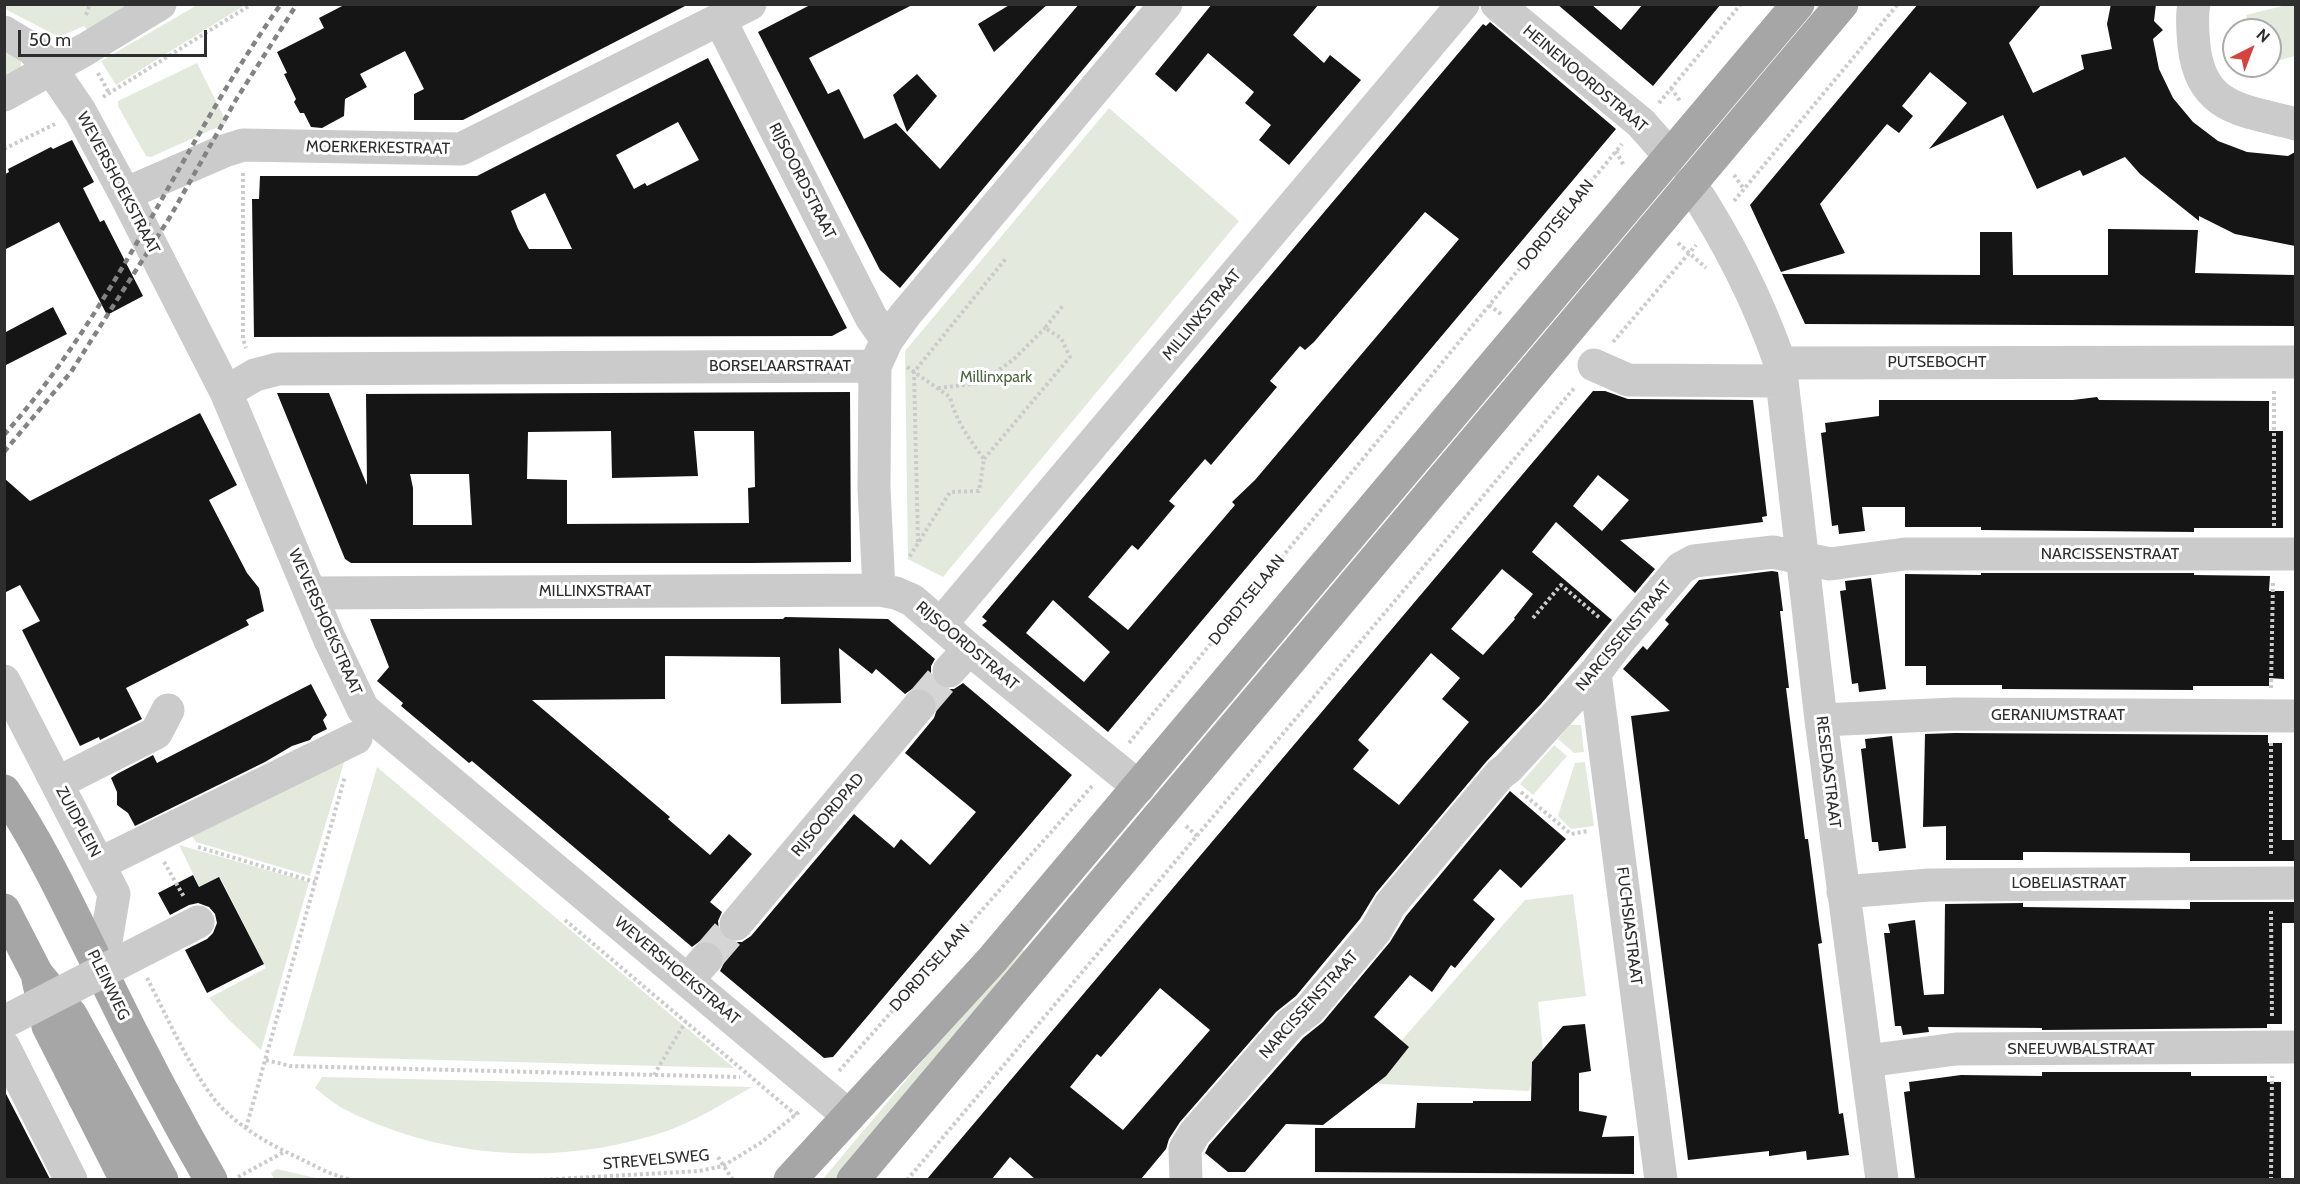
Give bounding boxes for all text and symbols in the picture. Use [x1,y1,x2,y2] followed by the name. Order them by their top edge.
[21,18,210,56] scale bar
[2222,18,2282,78] north arrow
[1519,21,1651,137] street label: HEINENOORDSTRAAT
[2252,25,2274,47] text: N
[29,29,71,51] text: 50 m
[72,109,164,257] street label: WEVERSHOEKSTRAAT
[764,120,840,242] street label: RIJSOORDSTRAAT
[306,137,450,159] street label: MOERKERKESTRAAT
[1514,176,1598,274] street label: DORDTSELAAN
[1158,266,1246,364] street label: MILLINXSTRAAT
[1887,352,1987,372] street label: PUTSEBOCHT
[709,356,851,376] street label: BORSELAARSTRAAT
[960,367,1032,387] park label: Millinxpark
[2041,544,2179,564] street label: NARCISSENSTRAAT
[284,546,366,698] street label: WEVERSHOEKSTRAAT
[1205,551,1289,649] street label: DORDTSELAAN
[1572,577,1676,695] street label: NARCISSENSTRAAT
[539,581,651,601] street label: MILLINXSTRAAT
[912,598,1022,694] street label: RIJSOORDSTRAAT
[1991,705,2125,725] street label: GERANIUMSTRAAT
[1812,715,1844,829] street label: RESEDASTRAAT
[788,769,868,861] street label: RIJSOORDPAD
[51,783,105,861] street label: ZUIDPLEIN
[1612,866,1646,986] street label: FUCHSIASTRAAT
[2011,873,2127,893] street label: LOBELIASTRAAT
[610,913,744,1029] street label: WEVERSHOEKSTRAAT
[886,921,974,1015] street label: DORDTSELAAN
[83,947,133,1023] street label: PLEINWEG
[1256,947,1362,1063] street label: NARCISSENSTRAAT
[2007,1039,2155,1059] street label: SNEEUWBALSTRAAT
[602,1146,710,1174] street label: STREVELSWEG

